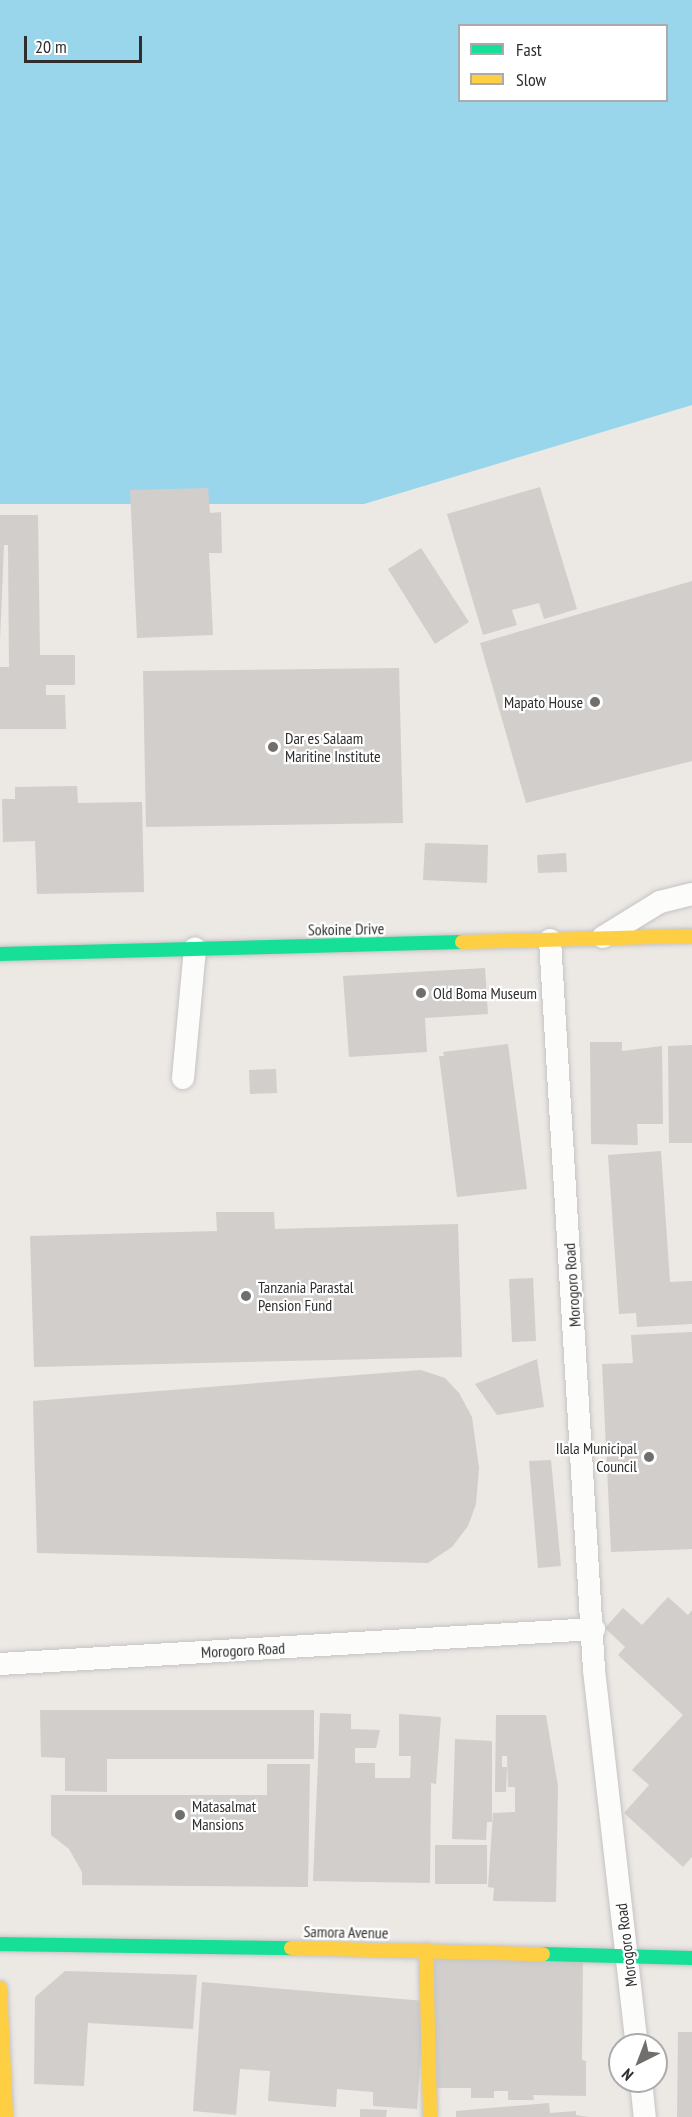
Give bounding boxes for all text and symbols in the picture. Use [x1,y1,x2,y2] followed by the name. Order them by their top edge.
[27,24,146,62] scale bar
[458,24,668,102] legend
[35,35,67,58] text: 20 m
[516,38,542,61] text: Fast
[516,68,546,91] text: Slow
[504,692,583,712] place label: Mapato House
[588,695,602,709] marker: Mapato House
[285,728,381,766] place label: Dar es Salaam Maritine Institute
[266,740,280,754] marker: Dar es Salaam Maritine Institute
[308,919,384,939] street label: Sokoine Drive
[433,983,537,1003] place label: Old Boma Museum
[414,986,428,1000] marker: Old Boma Museum
[559,1242,585,1328] street label: Morogoro Road
[258,1277,354,1315] place label: Tanzania Parastal Pension Fund
[239,1289,253,1303] marker: Tanzania Parastal Pension Fund
[556,1438,637,1476] place label: Ilala Municipal Council
[642,1450,656,1464] marker: Ilala Municipal Council
[200,1638,286,1662] street label: Morogoro Road
[192,1796,256,1834] place label: Matasalmat Mansions
[173,1808,187,1822] marker: Matasalmat Mansions
[611,1902,641,1988] street label: Morogoro Road
[303,1922,389,1942] street label: Samora Avenue
[608,2033,668,2093] north arrow
[617,2065,637,2085] text: N

